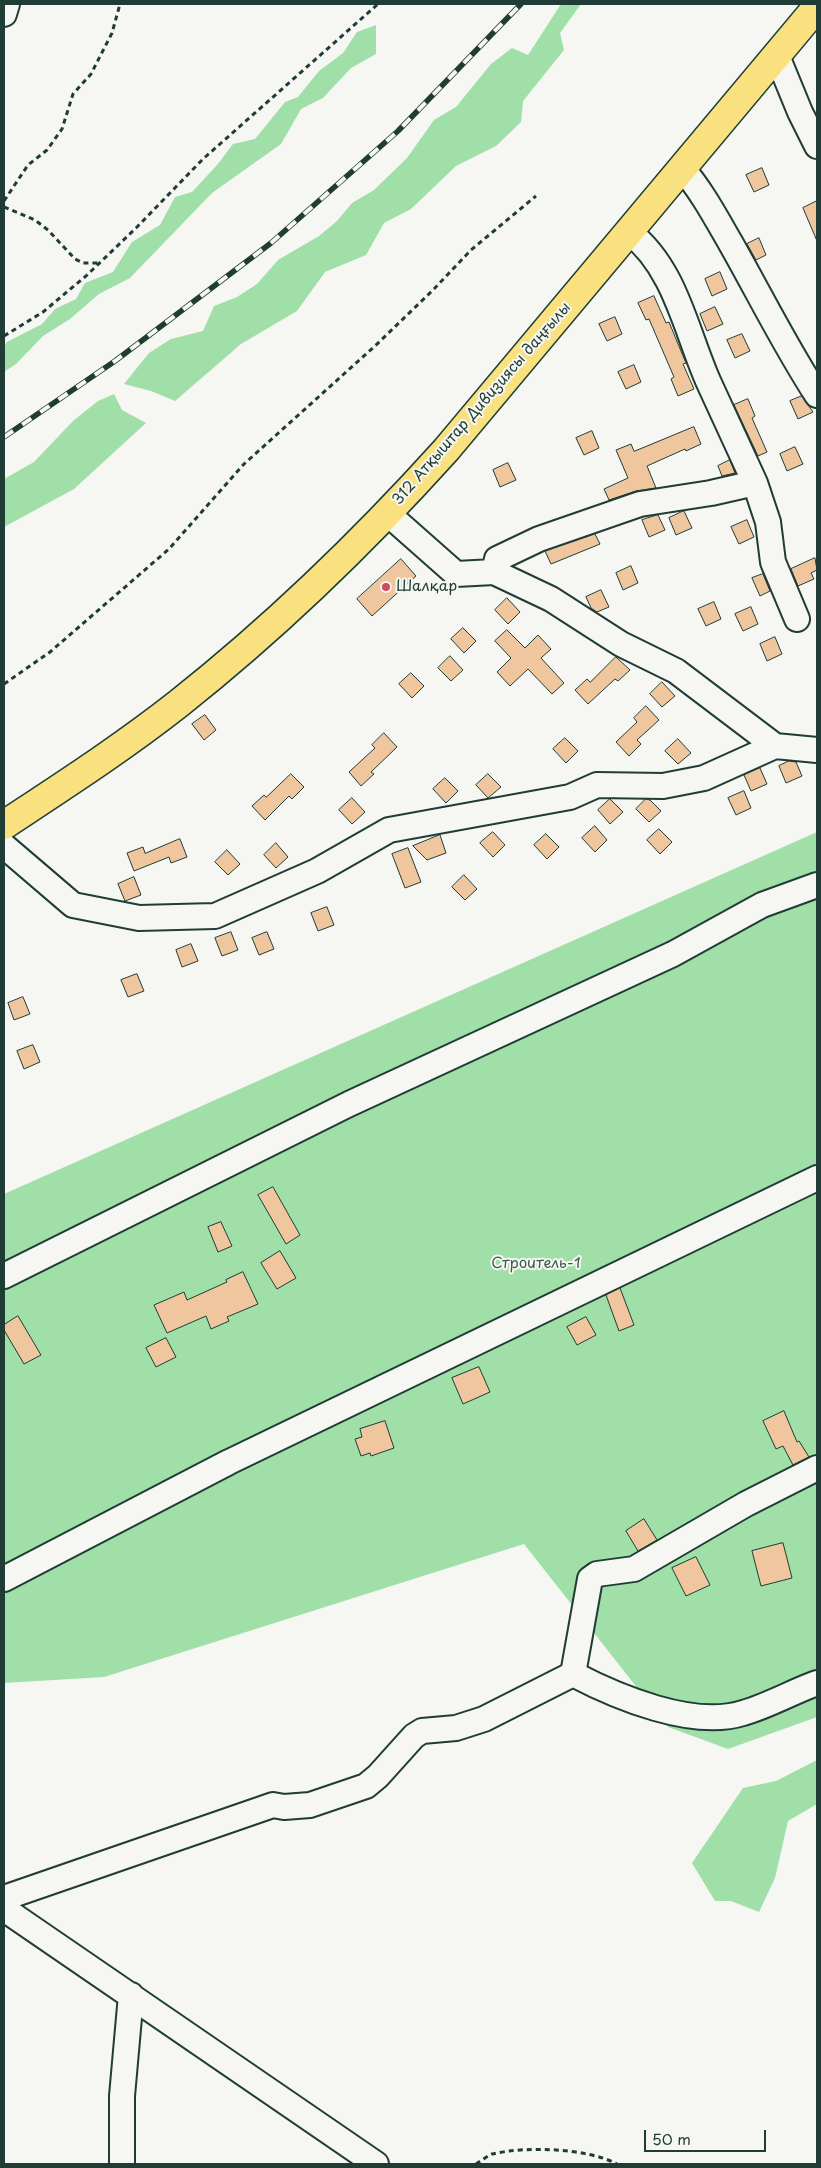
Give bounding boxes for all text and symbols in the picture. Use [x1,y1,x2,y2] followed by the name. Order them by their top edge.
[389,299,575,509] street label: 312 Атқыштар Дивизиясы даңғылы
[396,578,457,596] place label: Шалқар
[380,581,392,593] marker: Шалқар
[491,1255,581,1273] park label: Строитель-1
[646,2120,768,2152] scale bar
[652,2127,691,2150] text: 50 m

